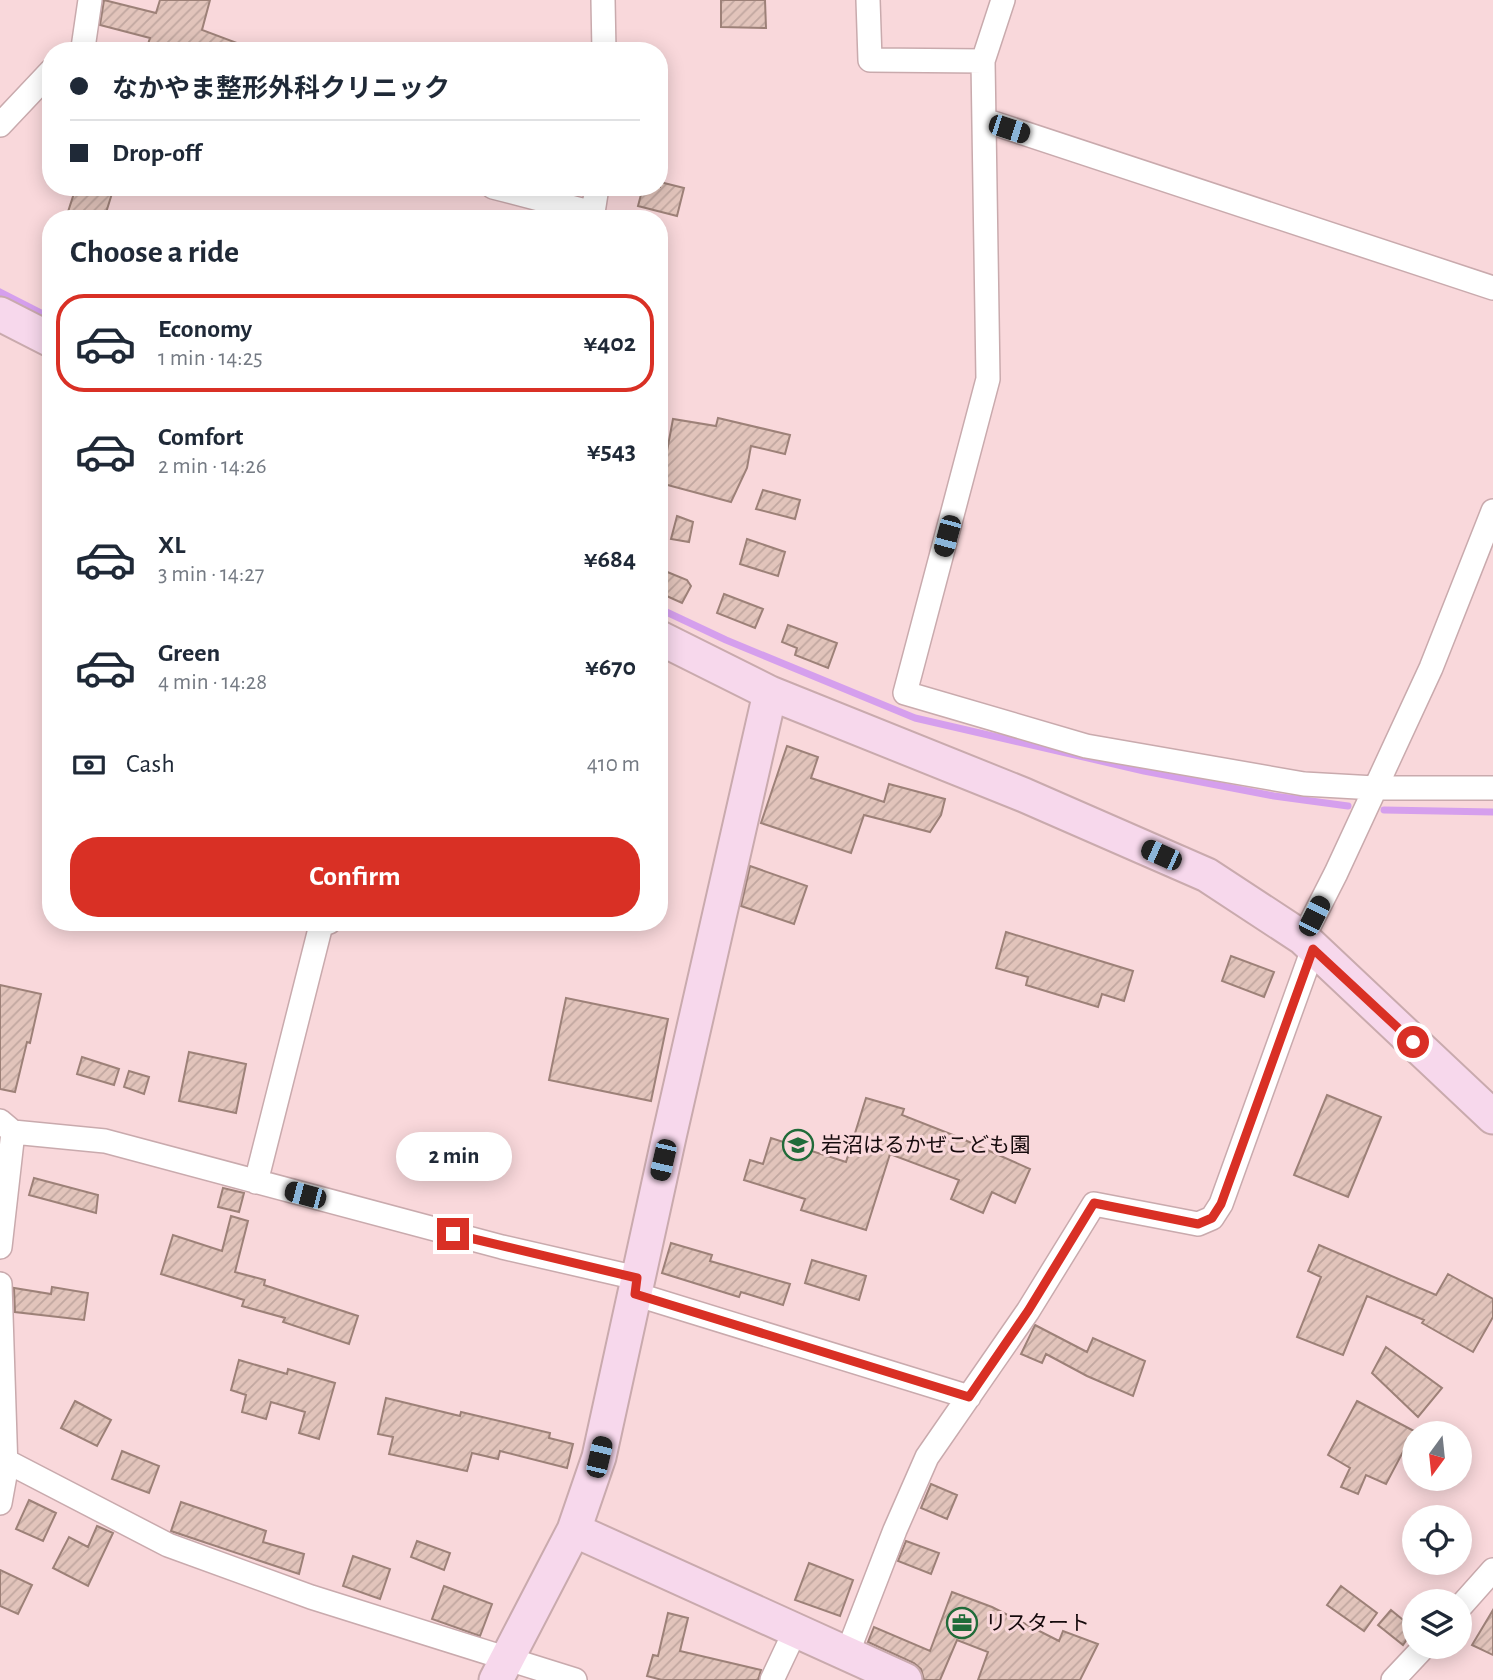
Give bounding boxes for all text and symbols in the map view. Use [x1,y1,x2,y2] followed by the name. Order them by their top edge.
[112,76,450,102] text: なかやま整形外科クリニック
[986,113,1033,145] car
[112,140,201,166] text: Drop-off
[70,236,239,268] text: Choose a ride
[74,312,137,375] icon: car
[158,316,252,342] text: Economy
[583,330,636,356] text: ¥402
[158,347,263,370] text: 1 min · 14:25
[74,420,137,483] icon: car
[158,424,243,450] text: Comfort
[587,438,636,464] text: ¥543
[158,455,266,478] text: 2 min · 14:26
[932,513,963,559] car
[74,528,137,591] icon: car
[158,532,185,558] text: XL
[584,546,636,572] text: ¥684
[158,563,264,586] text: 3 min · 14:27
[74,636,137,699] icon: car
[158,640,220,666] text: Green
[585,654,636,680] text: ¥670
[158,671,267,694] text: 4 min · 14:28
[70,746,108,784] icon: cash
[126,751,175,777] text: Cash
[587,753,640,776] text: 410 m
[70,837,640,917] button: Confirm
[1138,837,1185,873] car
[1296,893,1333,939] car
[1397,1026,1429,1058] route start
[781,1128,815,1162] school or university icon: 岩沼はるかぜこども園
[395,1132,511,1182] callout: 2 min
[821,1134,1031,1156] place label: 岩沼はるかぜこども園
[649,1137,678,1183] car
[428,1145,480,1168] text: 2 min
[282,1179,329,1211] car
[437,1218,469,1250] route end
[1402,1421,1472,1491] north arrow
[1402,1421,1472,1659] map controls
[585,1434,614,1480] car
[1402,1505,1472,1575] button: locate
[1402,1589,1472,1659] button: layers
[945,1606,979,1640] office icon: リスタート
[985,1612,1090,1634] place label: リスタート

